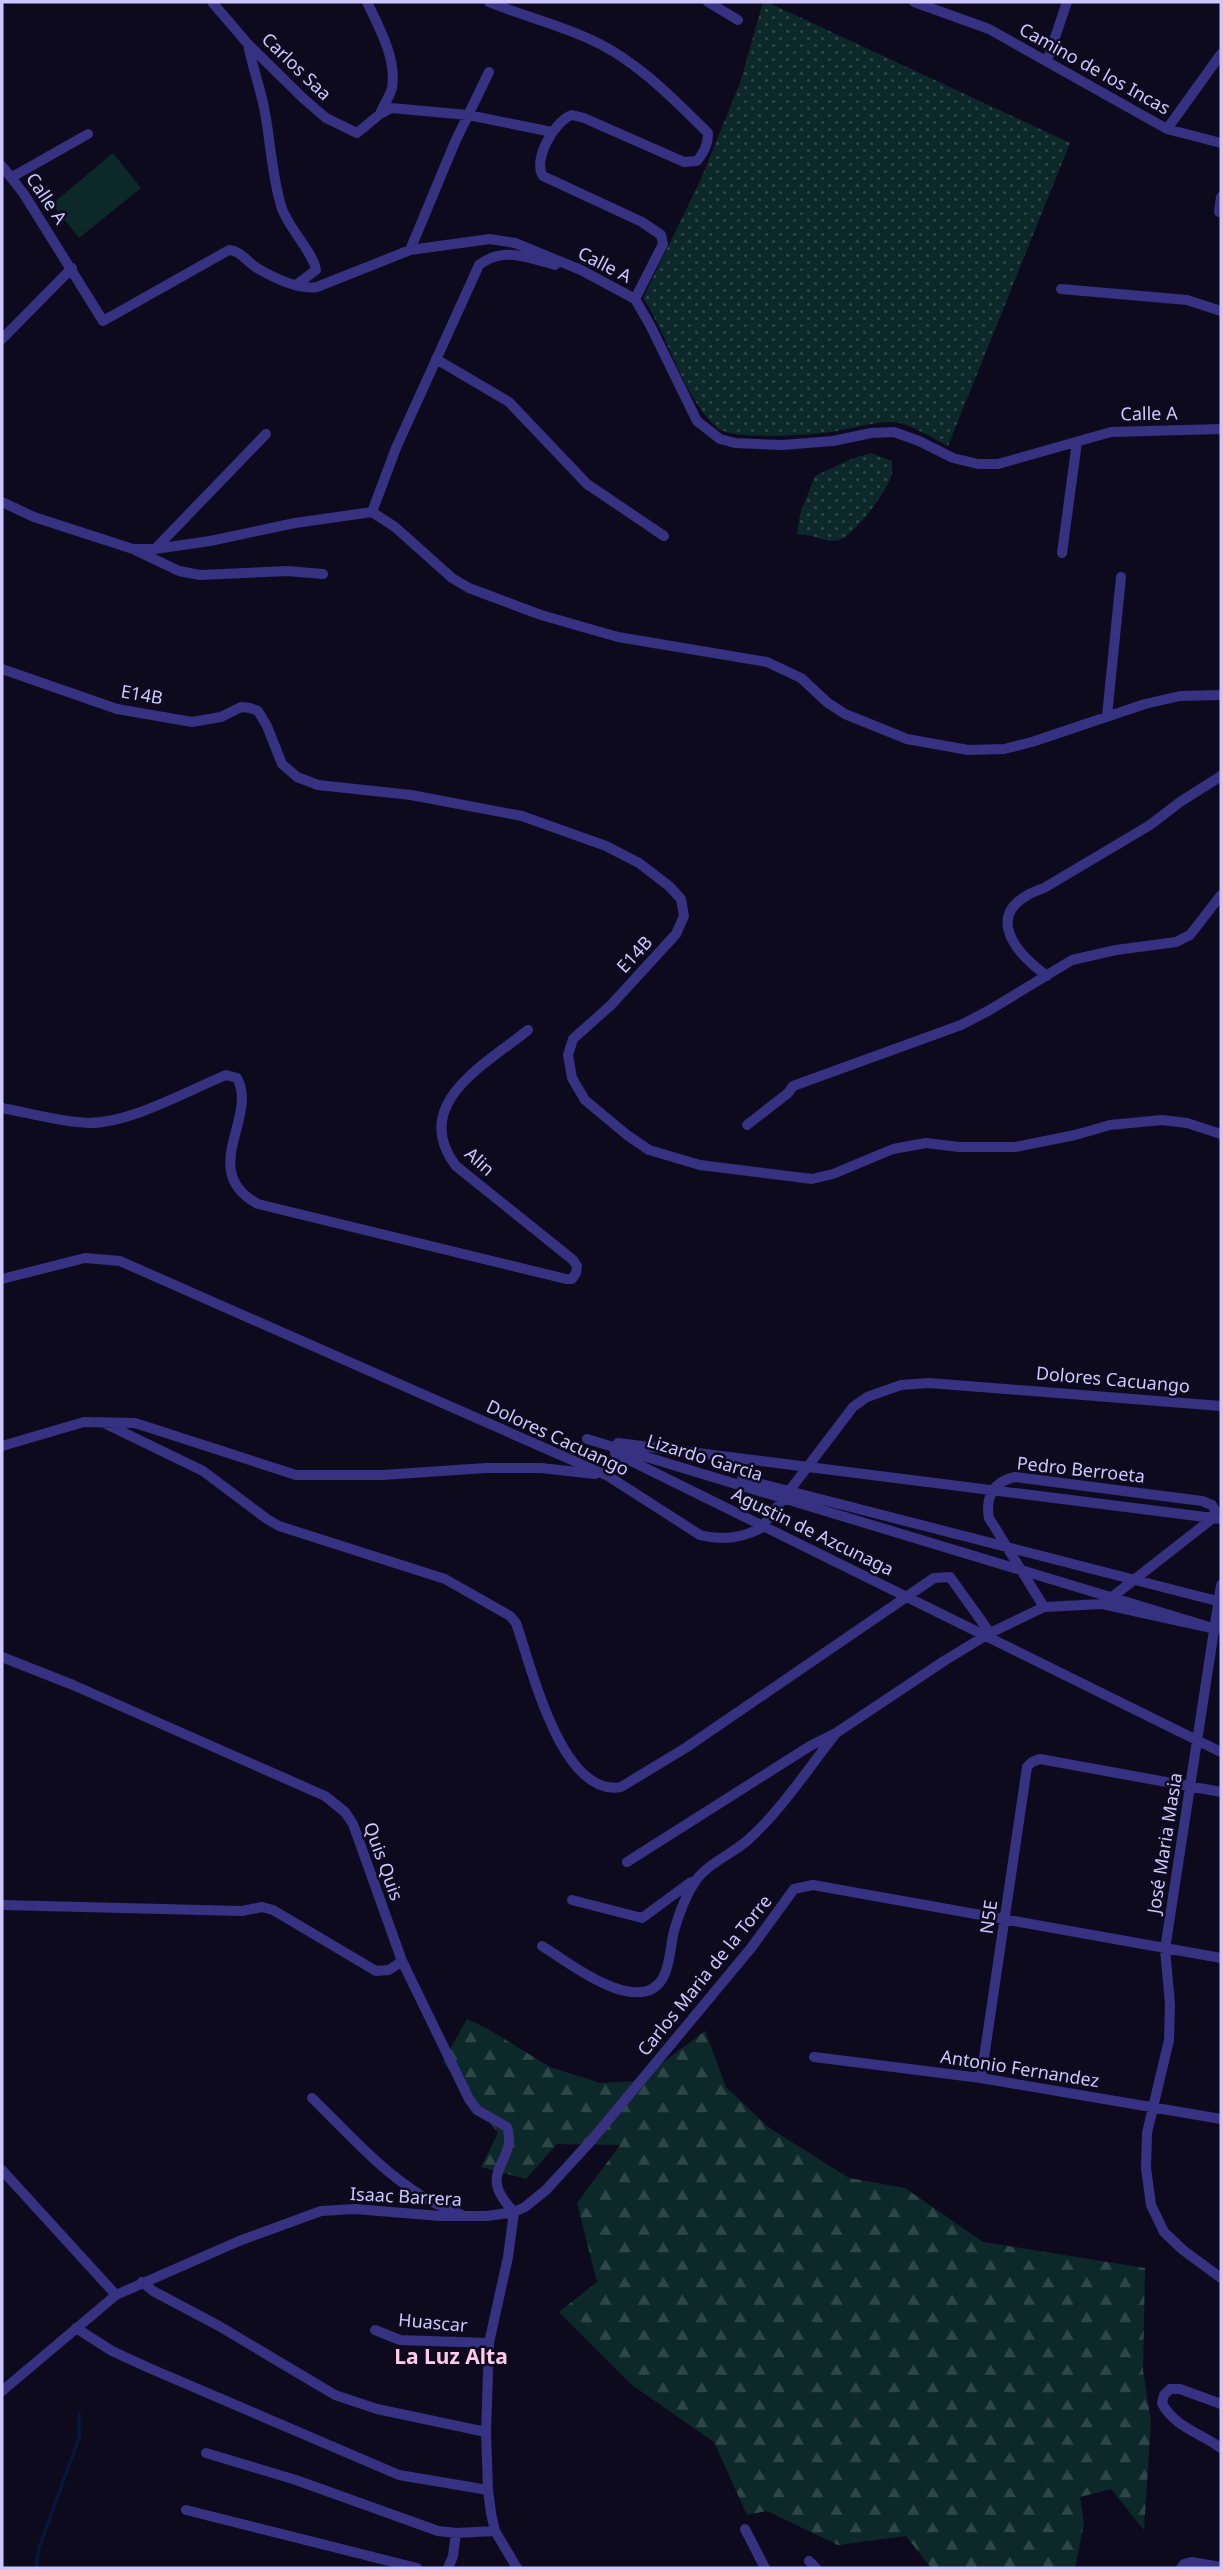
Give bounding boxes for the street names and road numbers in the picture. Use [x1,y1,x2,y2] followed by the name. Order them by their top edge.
[1015,17,1175,119] street label: Camino de los Incas
[257,27,337,105] street label: Carlos Saa
[21,168,73,229] street label: Calle A
[574,240,636,288] street label: Calle A
[1120,400,1178,425] street label: Calle A
[119,679,165,709] street label: E14B
[611,930,657,978] street label: E14B
[460,1141,500,1181] street label: Alin
[1035,1360,1191,1398] street label: Dolores Cacuango
[483,1393,633,1481] street label: Dolores Cacuango
[644,1428,766,1486] street label: Lizardo Garcia
[1016,1450,1146,1488] street label: Pedro Berroeta
[728,1481,898,1581] street label: Agustin de Azcunaga
[1141,1771,1187,1917] street label: José Maria Masia
[359,1819,409,1903] street label: Quis Quis
[632,1889,776,2061] street label: Carlos Maria de la Torre
[974,1899,1002,1935] street label: N5E
[939,2044,1101,2092] street label: Antonio Fernandez
[350,2181,462,2211] street label: Isaac Barrera
[397,2307,469,2337] street label: Huascar

